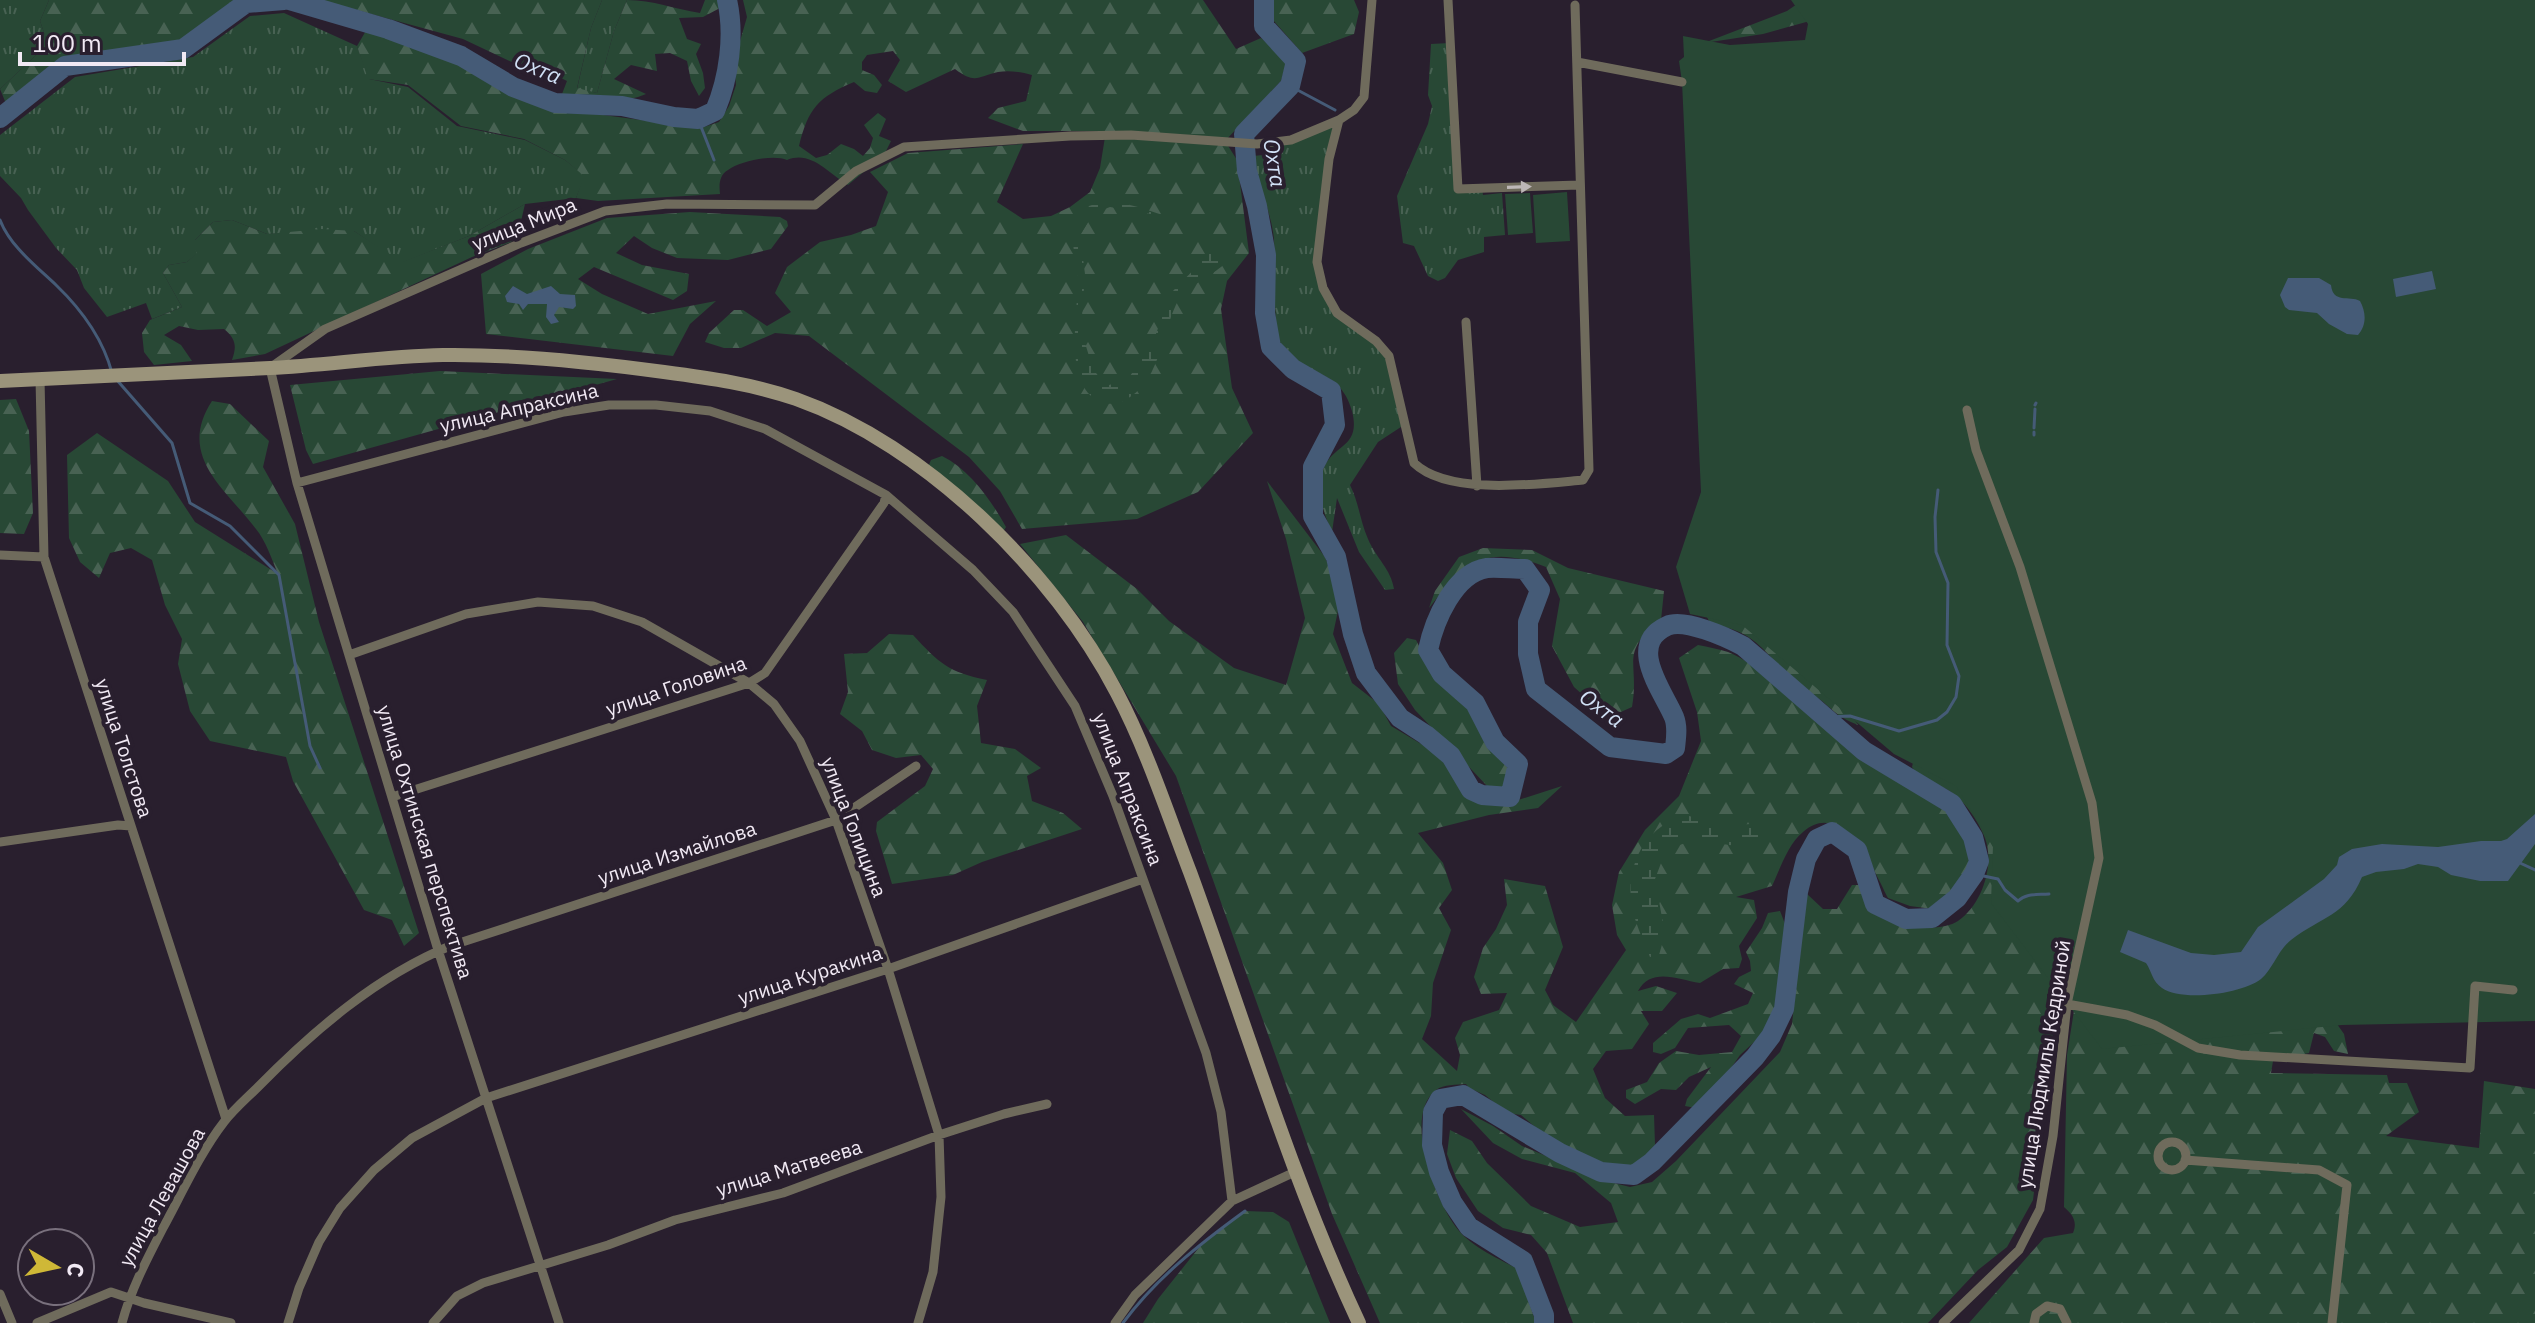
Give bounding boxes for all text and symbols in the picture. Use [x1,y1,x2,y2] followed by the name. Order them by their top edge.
[20,16,184,66] scale bar
[32,27,102,59] text: 100 m
[510,45,566,90] water label: Охта
[1257,137,1294,189] water label: Охта
[1507,180,1532,193] one-way arrow
[468,190,580,257] street label: улица Мира
[437,376,601,439] street label: улица Апраксина
[602,649,750,722] street label: улица Головина
[89,675,160,821] street label: улица Толстова
[1574,682,1630,734] water label: Охта
[371,702,480,982] street label: улица Охтинская перспектива
[1087,709,1170,869] street label: улица Апраксина
[815,753,894,901] street label: улица Голицина
[594,814,760,891] street label: улица Измайлова
[734,938,886,1011] street label: улица Куракина
[2011,938,2076,1190] street label: улица Людмилы Кедриной
[112,1122,211,1271] street label: улица Левашова
[713,1132,865,1203] street label: улица Матвеева
[16,1227,96,1307] north arrow
[61,1261,92,1280] text: С

